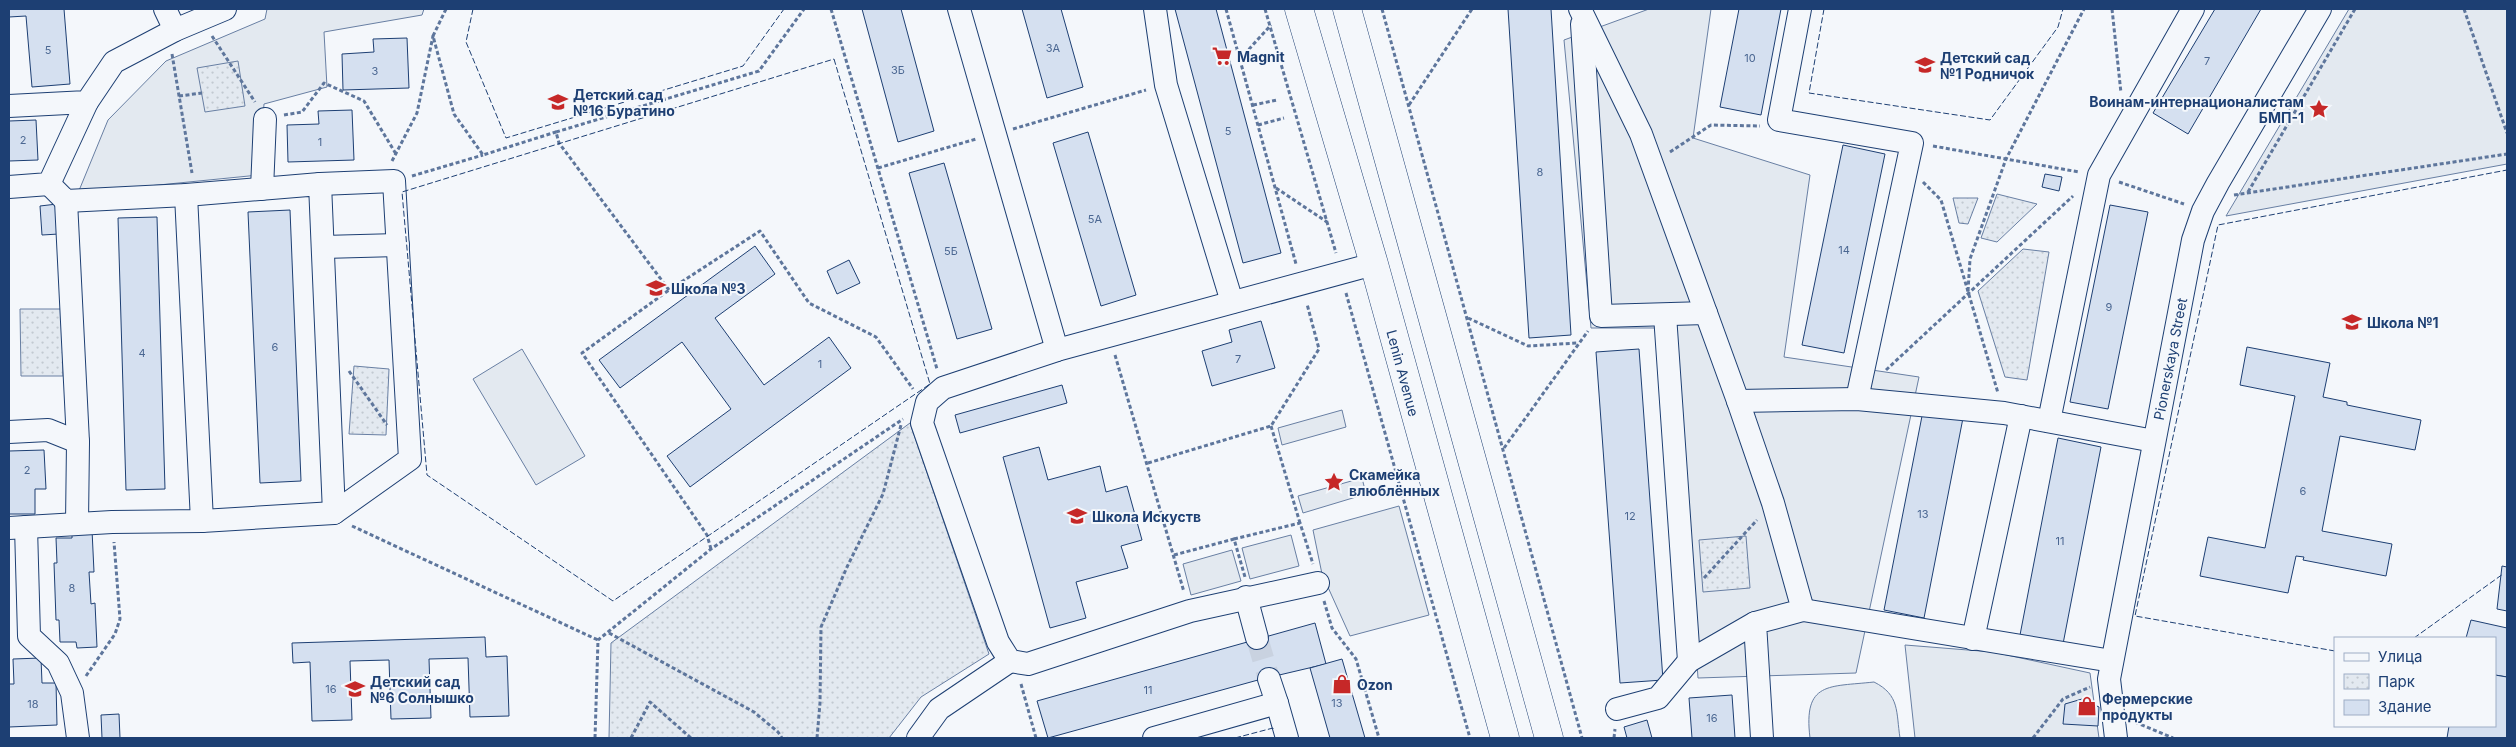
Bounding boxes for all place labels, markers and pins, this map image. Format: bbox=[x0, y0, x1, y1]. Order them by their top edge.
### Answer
supermarket icon: Magnit bbox=[1211, 45, 1233, 67]
place label: Magnit bbox=[1237, 48, 1285, 65]
place label: Детский сад №1 Родничок bbox=[1940, 49, 2035, 82]
school or university icon: Детский сад №1 Родничок bbox=[1914, 54, 1936, 76]
place label: Детский сад №16 Буратино bbox=[573, 86, 675, 119]
school or university icon: Детский сад №16 Буратино bbox=[547, 91, 569, 113]
place label: Воинам-интернационалистам БМП-1 bbox=[2089, 93, 2304, 126]
place icon: Воинам-интернационалистам БМП-1 bbox=[2308, 98, 2330, 120]
school or university icon: Школа №3 bbox=[645, 277, 667, 299]
place label: Школа №3 bbox=[671, 280, 746, 297]
school or university icon: Школа №1 bbox=[2341, 311, 2363, 333]
place label: Школа №1 bbox=[2367, 314, 2439, 331]
place label: Скамейка влюблённых bbox=[1349, 466, 1440, 499]
place icon: Скамейка влюблённых bbox=[1323, 471, 1345, 493]
school or university icon: Школа Искуств bbox=[1066, 505, 1088, 527]
place label: Школа Искуств bbox=[1092, 508, 1201, 525]
place label: Детский сад №6 Солнышко bbox=[370, 673, 474, 706]
shop icon: Ozon bbox=[1331, 673, 1353, 695]
place label: Ozon bbox=[1357, 676, 1393, 693]
school or university icon: Детский сад №6 Солнышко bbox=[344, 678, 366, 700]
place label: Фермерские продукты bbox=[2102, 690, 2193, 723]
shop icon: Фермерские продукты bbox=[2076, 695, 2098, 717]

